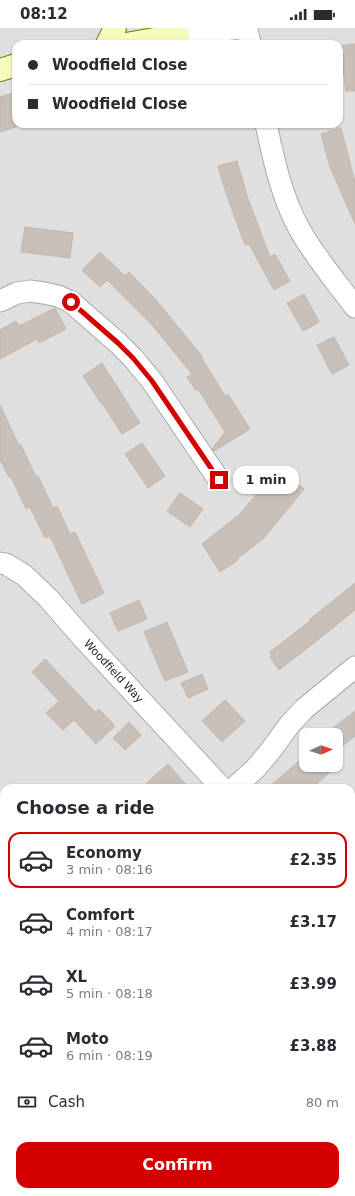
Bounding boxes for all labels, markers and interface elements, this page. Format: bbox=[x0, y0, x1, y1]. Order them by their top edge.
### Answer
text: 08:12 bbox=[20, 5, 68, 23]
text: Woodfield Close bbox=[52, 56, 187, 74]
text: Woodfield Close bbox=[52, 95, 187, 113]
route start bbox=[62, 293, 80, 311]
callout: 1 min bbox=[233, 466, 299, 494]
route end bbox=[210, 471, 228, 489]
text: 1 min bbox=[246, 472, 286, 487]
street label: Woodfield Way bbox=[81, 637, 146, 706]
north arrow bbox=[299, 728, 343, 772]
map controls bbox=[299, 728, 343, 772]
text: Choose a ride bbox=[16, 797, 155, 818]
icon: car bbox=[18, 842, 54, 878]
text: Economy bbox=[66, 844, 142, 862]
text: £2.35 bbox=[290, 851, 337, 869]
text: 3 min · 08:16 bbox=[66, 862, 153, 877]
icon: car bbox=[18, 904, 54, 940]
text: Comfort bbox=[66, 906, 134, 924]
text: £3.17 bbox=[290, 913, 337, 931]
text: 4 min · 08:17 bbox=[66, 924, 153, 939]
icon: car bbox=[18, 966, 54, 1002]
text: XL bbox=[66, 968, 87, 986]
text: £3.99 bbox=[290, 975, 337, 993]
text: 5 min · 08:18 bbox=[66, 986, 153, 1001]
icon: car bbox=[18, 1028, 54, 1064]
text: Moto bbox=[66, 1030, 109, 1048]
text: £3.88 bbox=[290, 1037, 337, 1055]
text: 6 min · 08:19 bbox=[66, 1048, 153, 1063]
icon: cash bbox=[16, 1091, 38, 1113]
text: Cash bbox=[48, 1093, 85, 1111]
text: 80 m bbox=[306, 1095, 339, 1110]
button: Confirm bbox=[16, 1142, 339, 1188]

